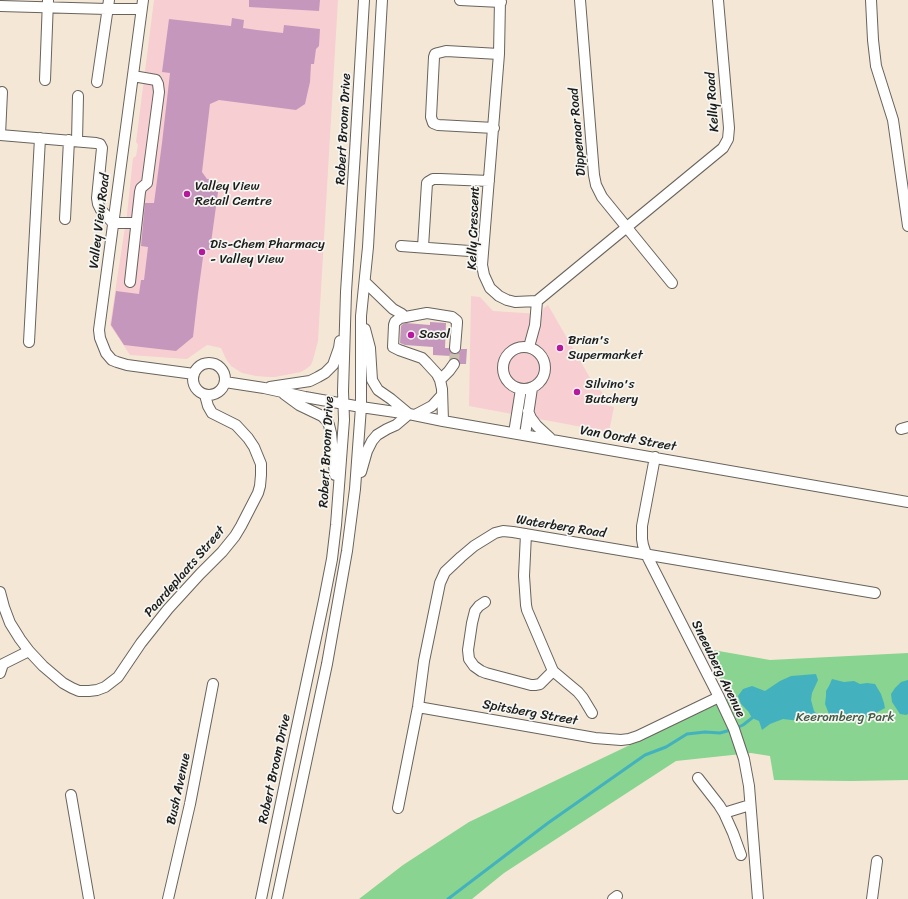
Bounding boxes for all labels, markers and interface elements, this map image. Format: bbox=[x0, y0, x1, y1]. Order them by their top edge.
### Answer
street label: Kelly Road bbox=[703, 72, 723, 132]
street label: Robert Broom Drive bbox=[333, 73, 355, 185]
street label: Dippenaar Road bbox=[566, 87, 590, 177]
street label: Valley View Road bbox=[86, 173, 114, 269]
place label: Valley View Retail Centre bbox=[195, 179, 272, 210]
street label: Kelly Crescent bbox=[465, 186, 483, 270]
marker: Valley View Retail Centre bbox=[182, 189, 192, 199]
place label: Dis-Chem Pharmacy - Valley View bbox=[210, 237, 325, 268]
marker: Dis-Chem Pharmacy - Valley View bbox=[197, 247, 207, 257]
place label: Sasol bbox=[419, 327, 450, 343]
marker: Sasol bbox=[406, 330, 416, 340]
place label: Brian's Supermarket bbox=[568, 333, 643, 364]
marker: Brian's Supermarket bbox=[555, 343, 565, 353]
place label: Silvino's Butchery bbox=[585, 377, 638, 408]
marker: Silvino's Butchery bbox=[572, 387, 582, 397]
street label: Robert Broom Drive bbox=[316, 396, 338, 508]
street label: Van Oordt Street bbox=[579, 423, 677, 455]
street label: Waterberg Road bbox=[515, 512, 607, 542]
street label: Paardeplaats Street bbox=[141, 523, 229, 621]
street label: Sneeuberg Avenue bbox=[688, 618, 748, 720]
street label: Spitsberg Street bbox=[481, 697, 579, 729]
park label: Keeromberg Park bbox=[796, 710, 894, 726]
street label: Robert Broom Drive bbox=[256, 713, 294, 825]
street label: Bush Avenue bbox=[164, 752, 194, 826]

